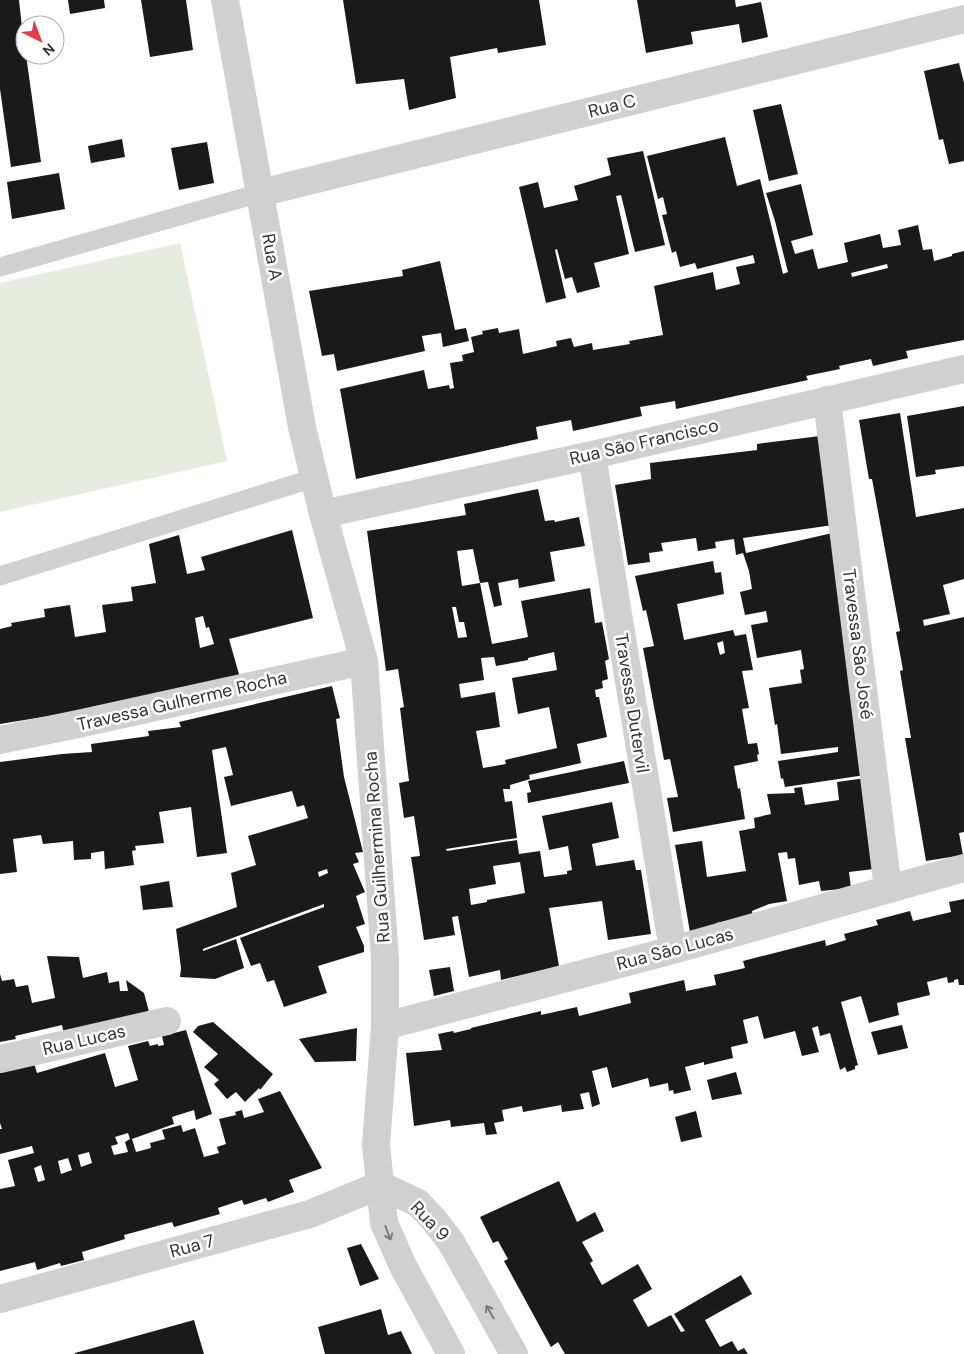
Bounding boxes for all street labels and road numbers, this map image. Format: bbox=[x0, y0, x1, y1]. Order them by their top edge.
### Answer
street label: Rua C bbox=[586, 88, 639, 124]
street label: Rua A bbox=[256, 232, 288, 283]
street label: Rua São Francisco bbox=[567, 413, 721, 471]
street label: Travessa São José bbox=[837, 567, 879, 721]
street label: Travessa Dutervil bbox=[609, 631, 655, 775]
street label: Travessa Gulherme Rocha bbox=[75, 665, 289, 737]
street label: Rua Guilhermina Rocha bbox=[358, 751, 396, 943]
street label: Rua São Lucas bbox=[614, 922, 736, 976]
street label: Rua Lucas bbox=[40, 1019, 128, 1061]
street label: Rua 9 bbox=[405, 1196, 455, 1246]
street label: Rua 7 bbox=[167, 1229, 217, 1263]

